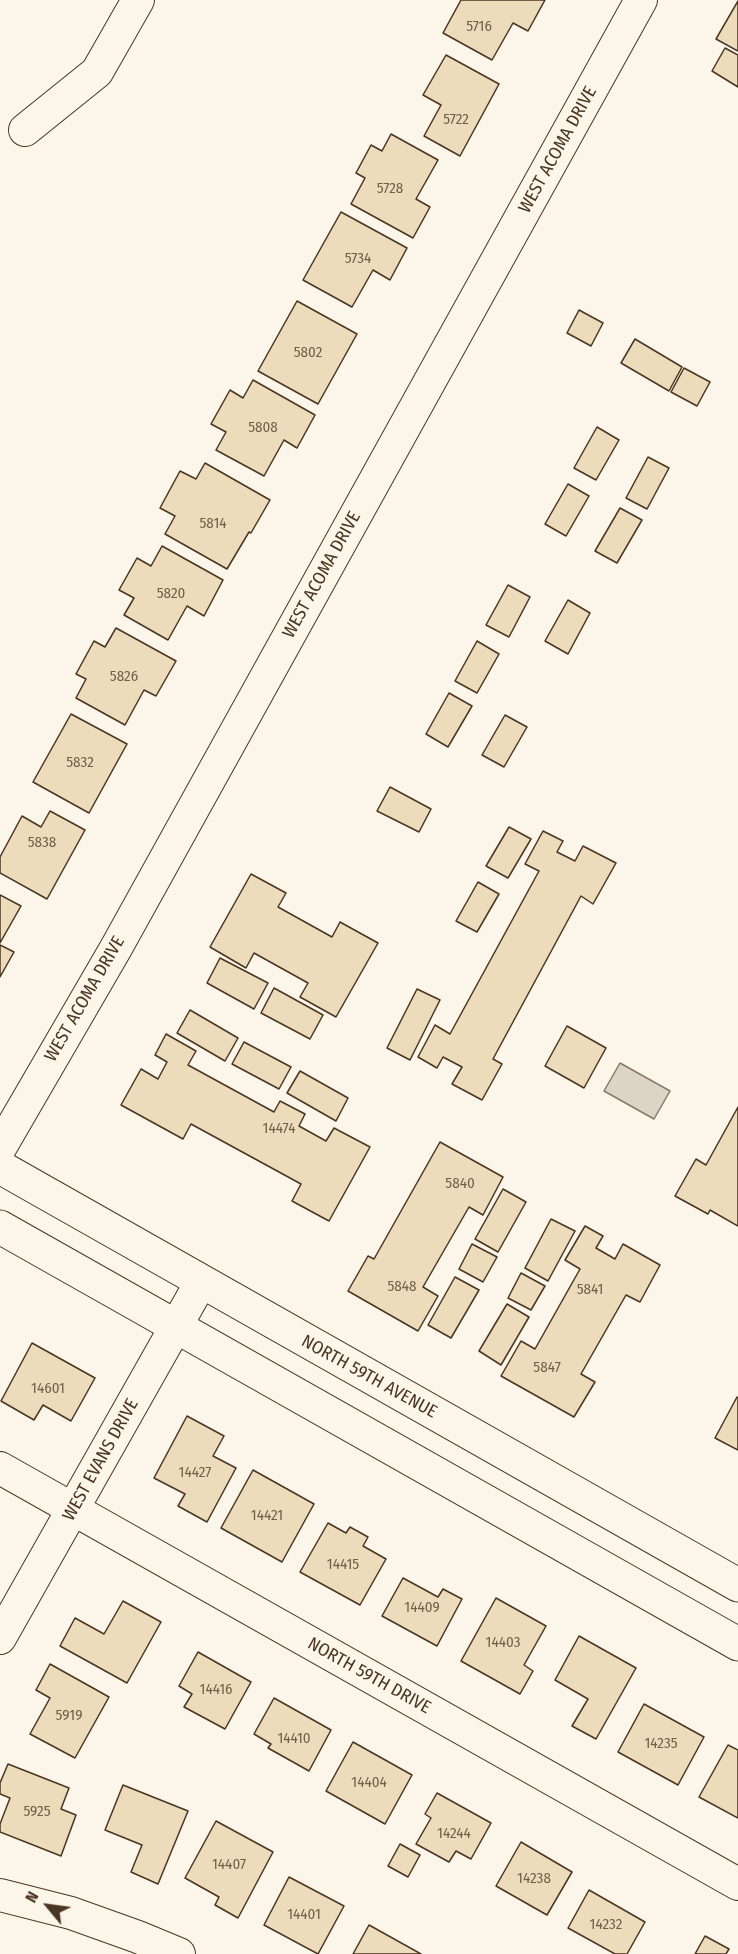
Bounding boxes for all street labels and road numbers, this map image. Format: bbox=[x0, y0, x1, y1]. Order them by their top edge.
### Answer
street label: WEST ACOMA DRIVE bbox=[514, 83, 602, 217]
street label: WEST ACOMA DRIVE bbox=[278, 508, 366, 642]
street label: WEST ACOMA DRIVE bbox=[40, 932, 130, 1066]
street label: NORTH 59TH AVENUE bbox=[297, 1331, 441, 1423]
street label: WEST EVANS DRIVE bbox=[59, 1395, 143, 1525]
street label: NORTH 59TH DRIVE bbox=[304, 1633, 434, 1719]

